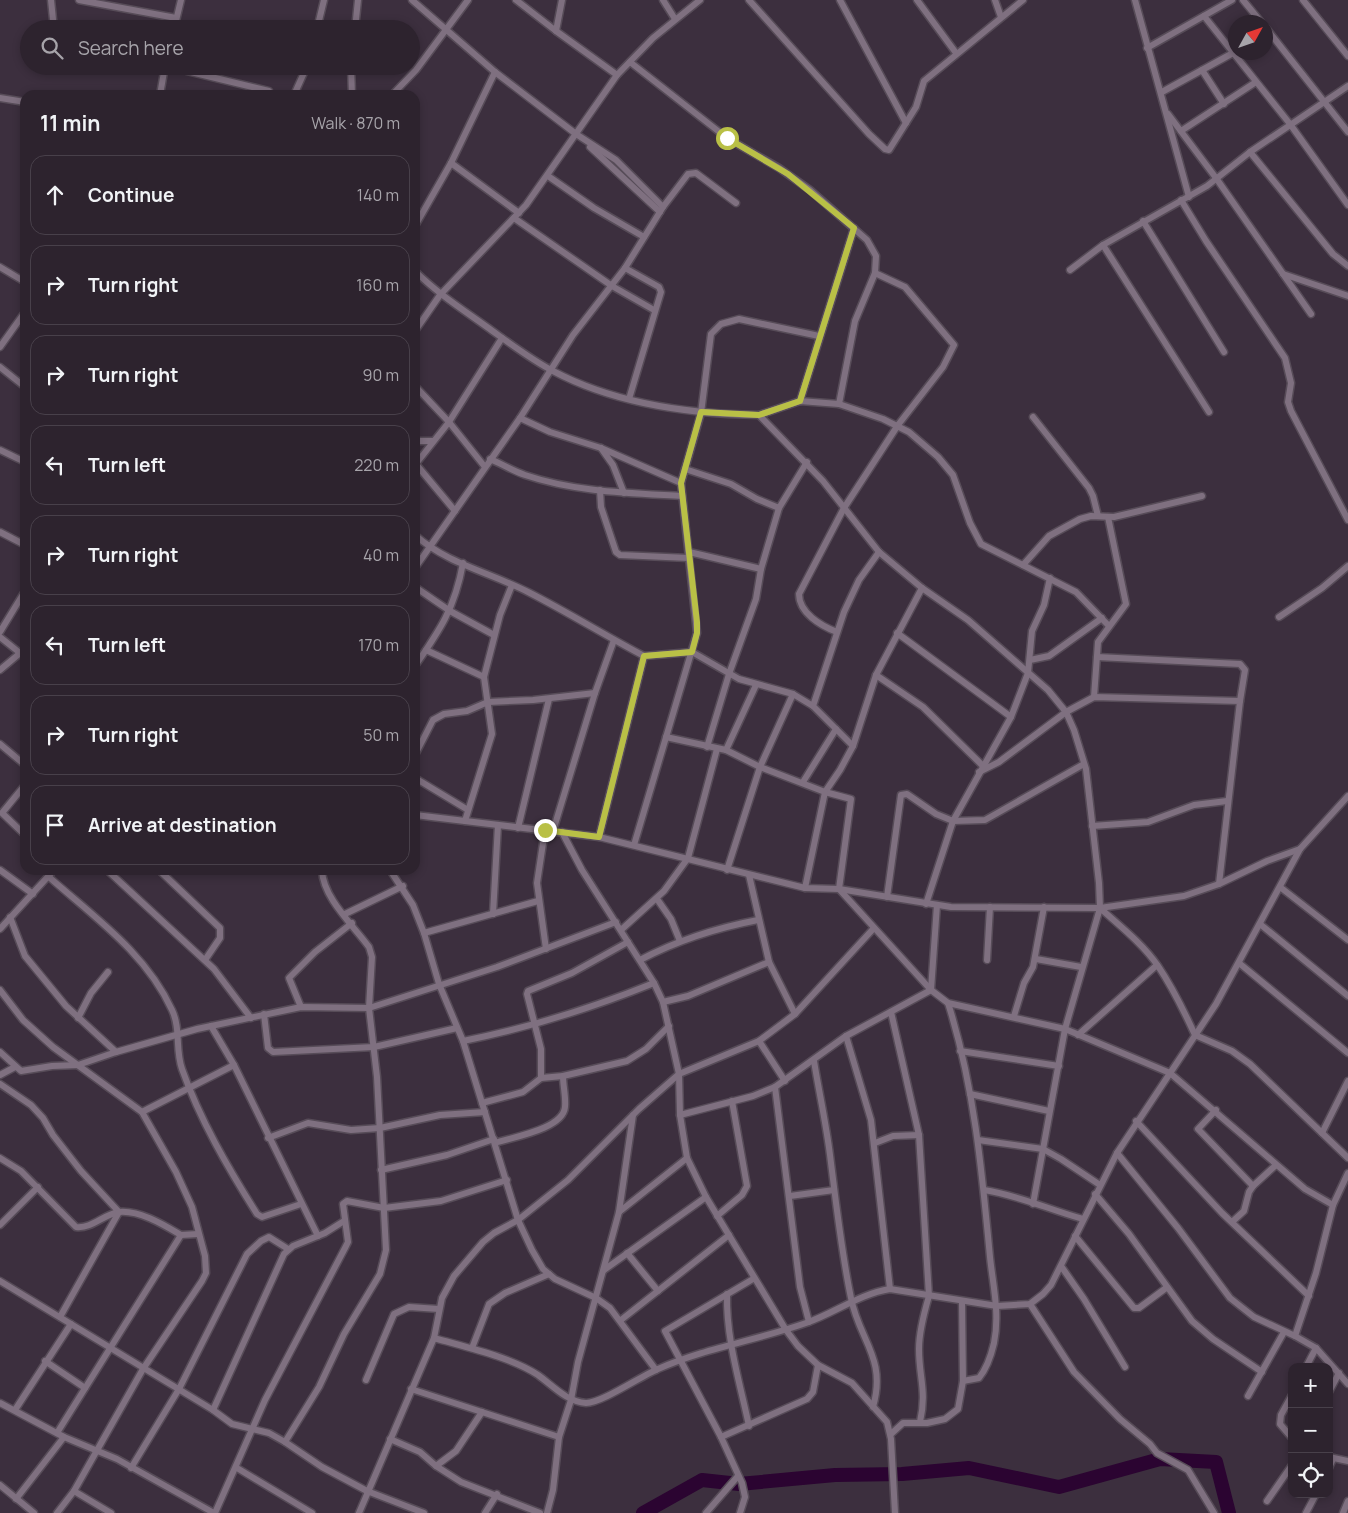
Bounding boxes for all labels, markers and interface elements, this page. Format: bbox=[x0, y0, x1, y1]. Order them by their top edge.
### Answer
north arrow bbox=[1228, 15, 1273, 60]
search box bbox=[20, 20, 420, 75]
icon: search bbox=[38, 34, 66, 62]
text: Search here bbox=[78, 35, 184, 61]
text: 11 min bbox=[40, 109, 101, 137]
text: Walk · 870 m bbox=[311, 112, 400, 134]
route start bbox=[716, 127, 739, 150]
icon: ahead bbox=[41, 181, 69, 209]
text: Continue bbox=[88, 182, 174, 208]
text: 140 m bbox=[357, 184, 399, 206]
icon: right bbox=[41, 271, 69, 299]
text: Turn right bbox=[88, 272, 178, 298]
text: 160 m bbox=[356, 274, 399, 296]
icon: right bbox=[41, 361, 69, 389]
text: Turn right bbox=[88, 362, 178, 388]
text: 90 m bbox=[363, 364, 399, 386]
icon: left bbox=[41, 451, 69, 479]
text: Turn left bbox=[88, 452, 166, 478]
text: 220 m bbox=[354, 454, 399, 476]
icon: right bbox=[41, 541, 69, 569]
text: Turn right bbox=[88, 542, 178, 568]
text: 40 m bbox=[363, 544, 399, 566]
icon: left bbox=[41, 631, 69, 659]
text: Turn left bbox=[88, 632, 166, 658]
text: 170 m bbox=[358, 634, 399, 656]
icon: right bbox=[41, 721, 69, 749]
text: Turn right bbox=[88, 722, 178, 748]
text: 50 m bbox=[363, 724, 399, 746]
icon: arrive bbox=[41, 811, 69, 839]
text: Arrive at destination bbox=[88, 812, 277, 838]
route end bbox=[534, 819, 557, 842]
map controls bbox=[1288, 1363, 1333, 1498]
button: + bbox=[1288, 1363, 1333, 1408]
button: − bbox=[1288, 1408, 1333, 1453]
button: locate bbox=[1288, 1453, 1333, 1498]

